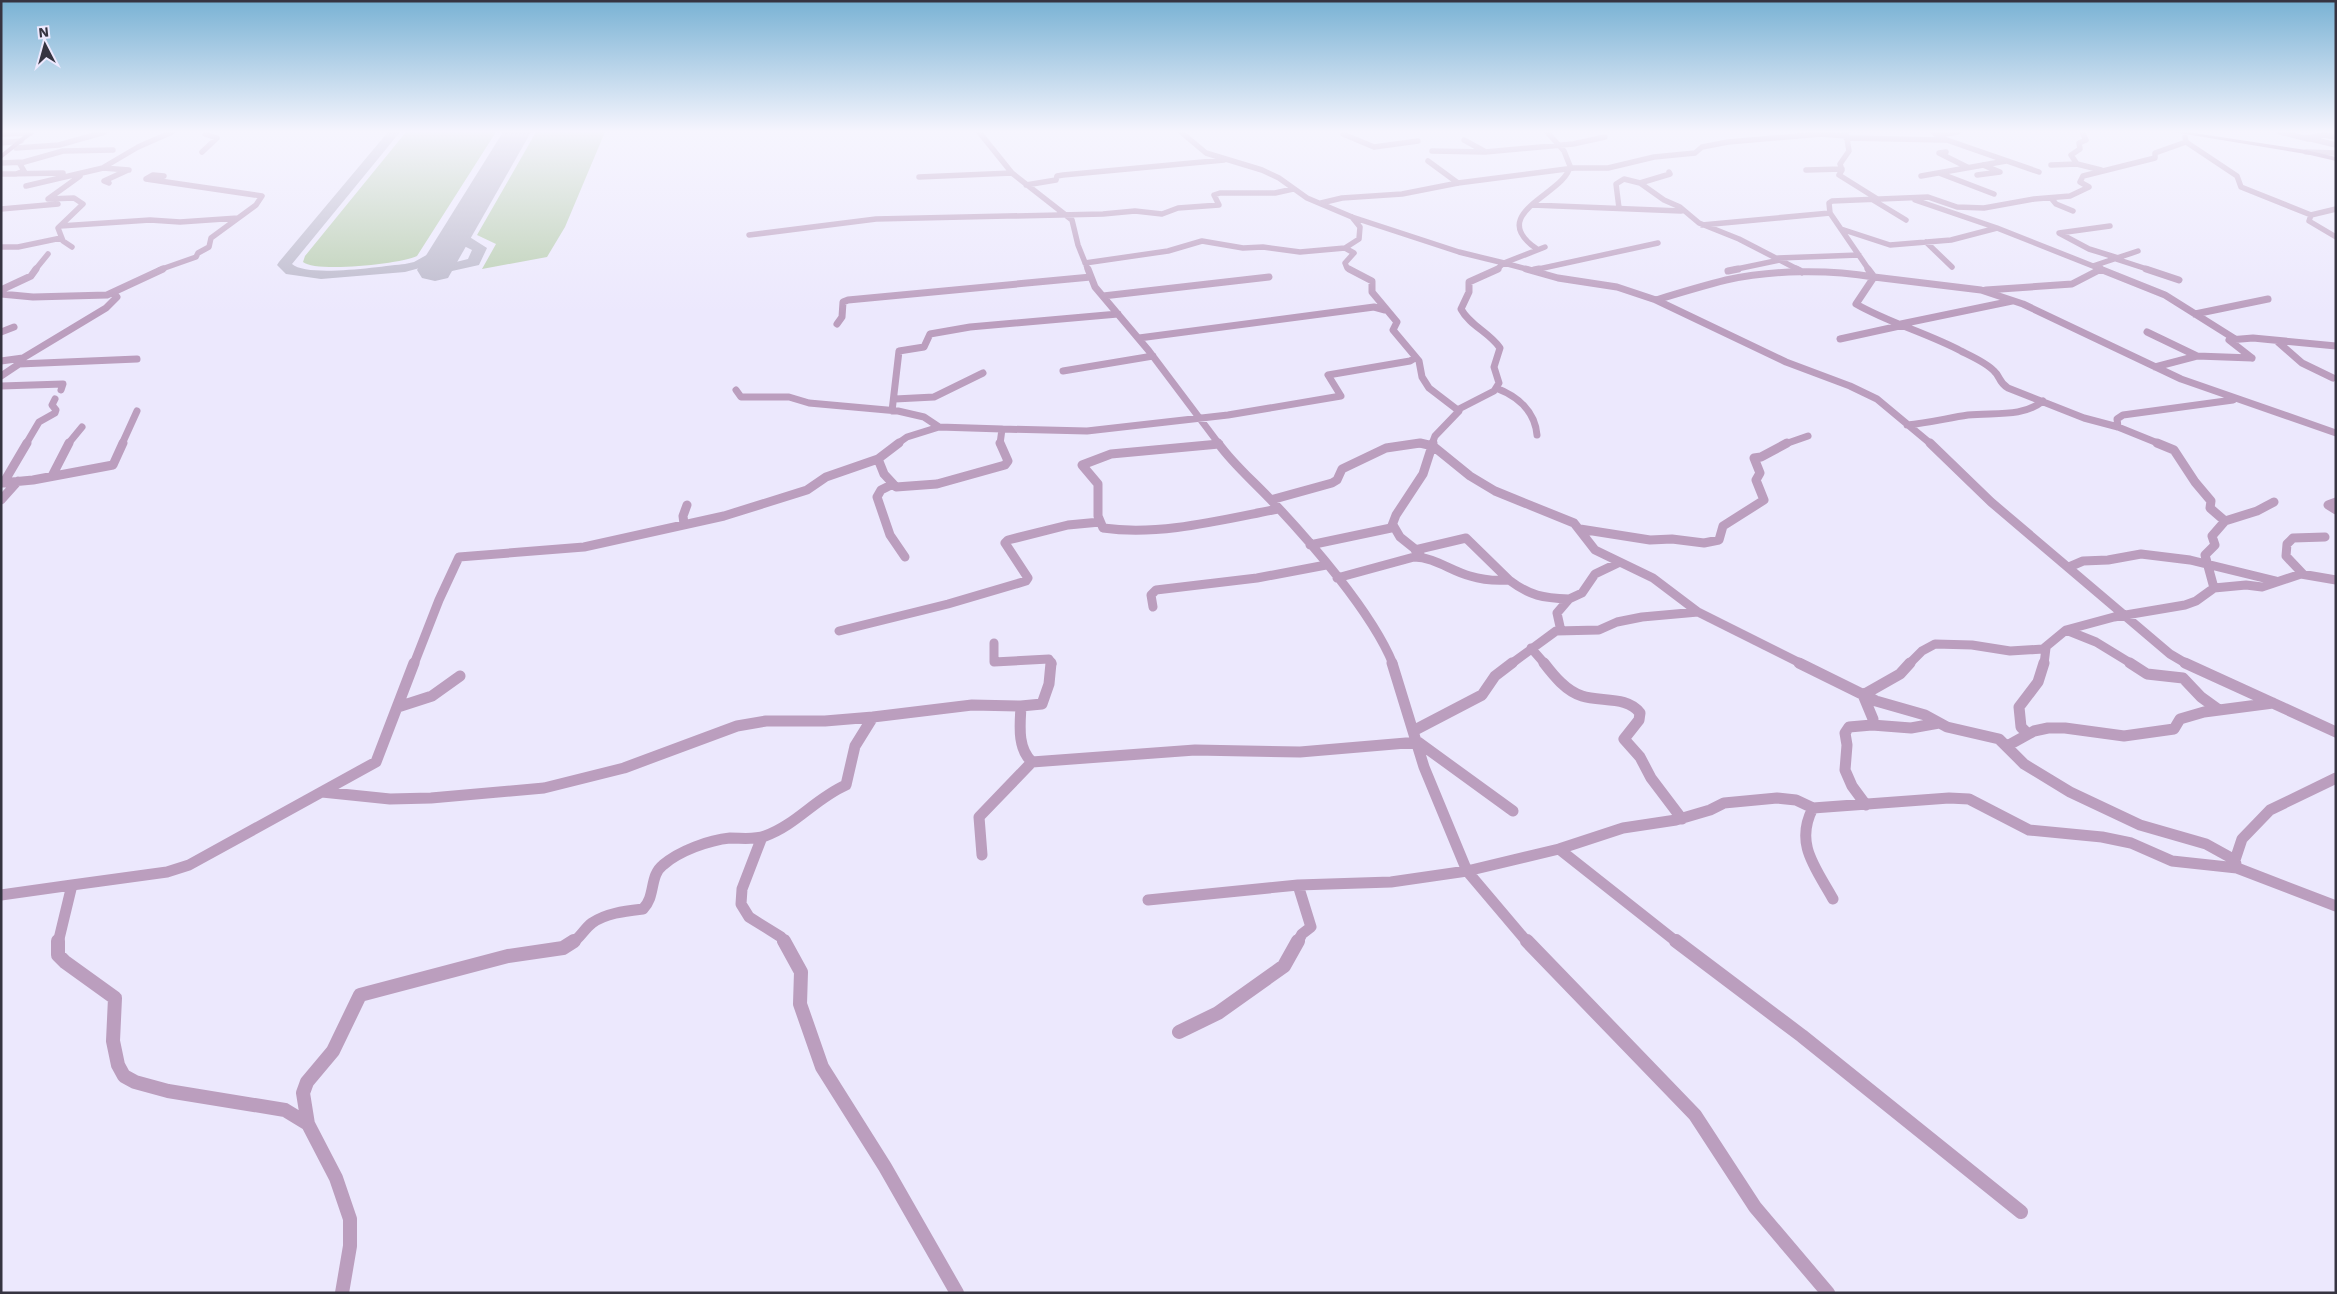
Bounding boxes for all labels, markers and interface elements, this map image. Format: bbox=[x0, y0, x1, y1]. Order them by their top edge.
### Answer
north arrow bbox=[20, 20, 70, 70]
text: N bbox=[38, 24, 50, 41]

